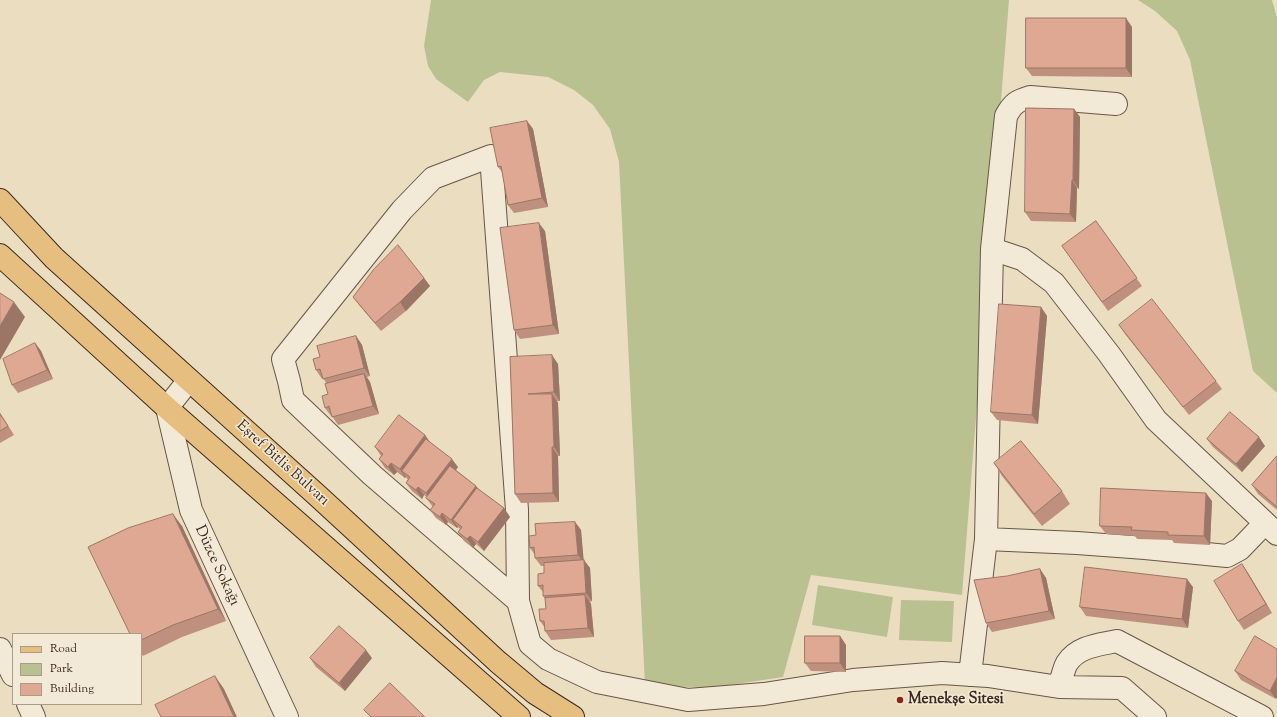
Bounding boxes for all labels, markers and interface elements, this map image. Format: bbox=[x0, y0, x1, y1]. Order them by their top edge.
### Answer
street label: Eşref Bitlis Bulvarı bbox=[232, 418, 332, 510]
street label: Düzce Sokağı bbox=[190, 523, 242, 609]
legend bbox=[12, 633, 142, 705]
text: Road bbox=[50, 640, 77, 658]
text: Park bbox=[50, 660, 73, 678]
text: Building bbox=[50, 680, 94, 698]
place label: Menekşe Sitesi bbox=[908, 691, 1004, 709]
marker: Menekşe Sitesi bbox=[895, 695, 905, 705]

